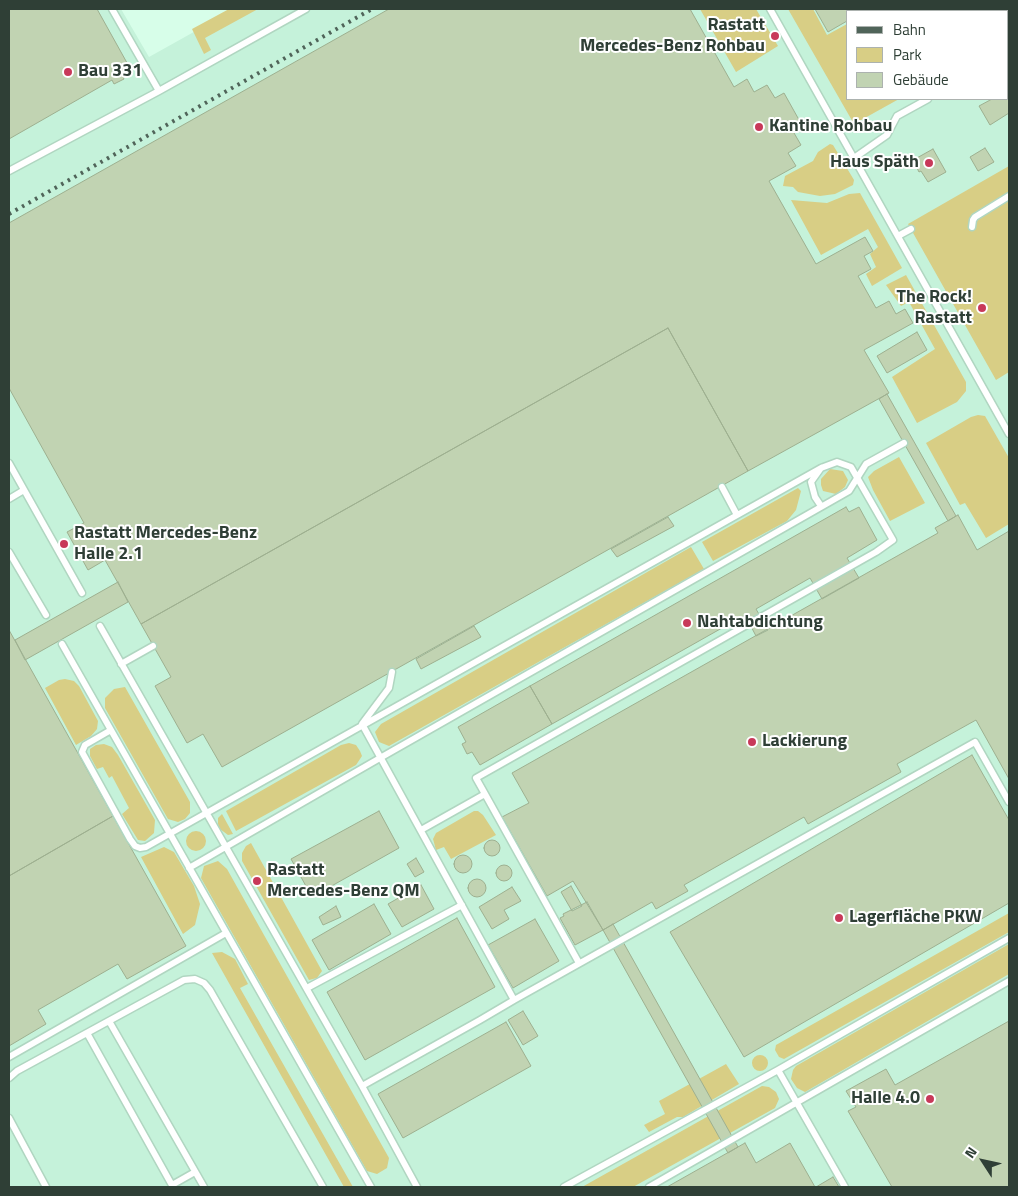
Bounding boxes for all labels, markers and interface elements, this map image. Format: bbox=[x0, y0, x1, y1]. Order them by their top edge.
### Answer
legend bbox=[846, 10, 1008, 100]
place label: Rastatt Mercedes-Benz Rohbau bbox=[580, 15, 765, 58]
text: Bahn bbox=[893, 18, 926, 41]
marker: Rastatt Mercedes-Benz Rohbau bbox=[769, 30, 781, 42]
text: Park bbox=[893, 43, 922, 66]
place label: Bau 331 bbox=[78, 61, 142, 83]
marker: Bau 331 bbox=[62, 66, 74, 78]
text: Gebäude bbox=[893, 68, 949, 91]
place label: Kantine Rohbau bbox=[769, 116, 893, 138]
marker: Kantine Rohbau bbox=[753, 121, 765, 133]
place label: Haus Späth bbox=[830, 152, 919, 174]
marker: Haus Späth bbox=[923, 157, 935, 169]
place label: The Rock! Rastatt bbox=[897, 287, 972, 330]
marker: The Rock! Rastatt bbox=[976, 302, 988, 314]
place label: Rastatt Mercedes-Benz Halle 2.1 bbox=[74, 523, 257, 566]
marker: Rastatt Mercedes-Benz Halle 2.1 bbox=[58, 538, 70, 550]
place label: Nahtabdichtung bbox=[697, 612, 823, 634]
marker: Nahtabdichtung bbox=[681, 617, 693, 629]
place label: Lackierung bbox=[762, 731, 847, 753]
marker: Lackierung bbox=[746, 736, 758, 748]
place label: Rastatt Mercedes-Benz QM bbox=[267, 860, 420, 902]
marker: Rastatt Mercedes-Benz QM bbox=[251, 875, 263, 887]
place label: Lagerfläche PKW bbox=[849, 907, 982, 929]
marker: Lagerfläche PKW bbox=[833, 912, 845, 924]
place label: Halle 4.0 bbox=[851, 1088, 920, 1110]
marker: Halle 4.0 bbox=[924, 1093, 936, 1105]
north arrow bbox=[958, 1136, 1008, 1186]
text: N bbox=[959, 1142, 982, 1162]

